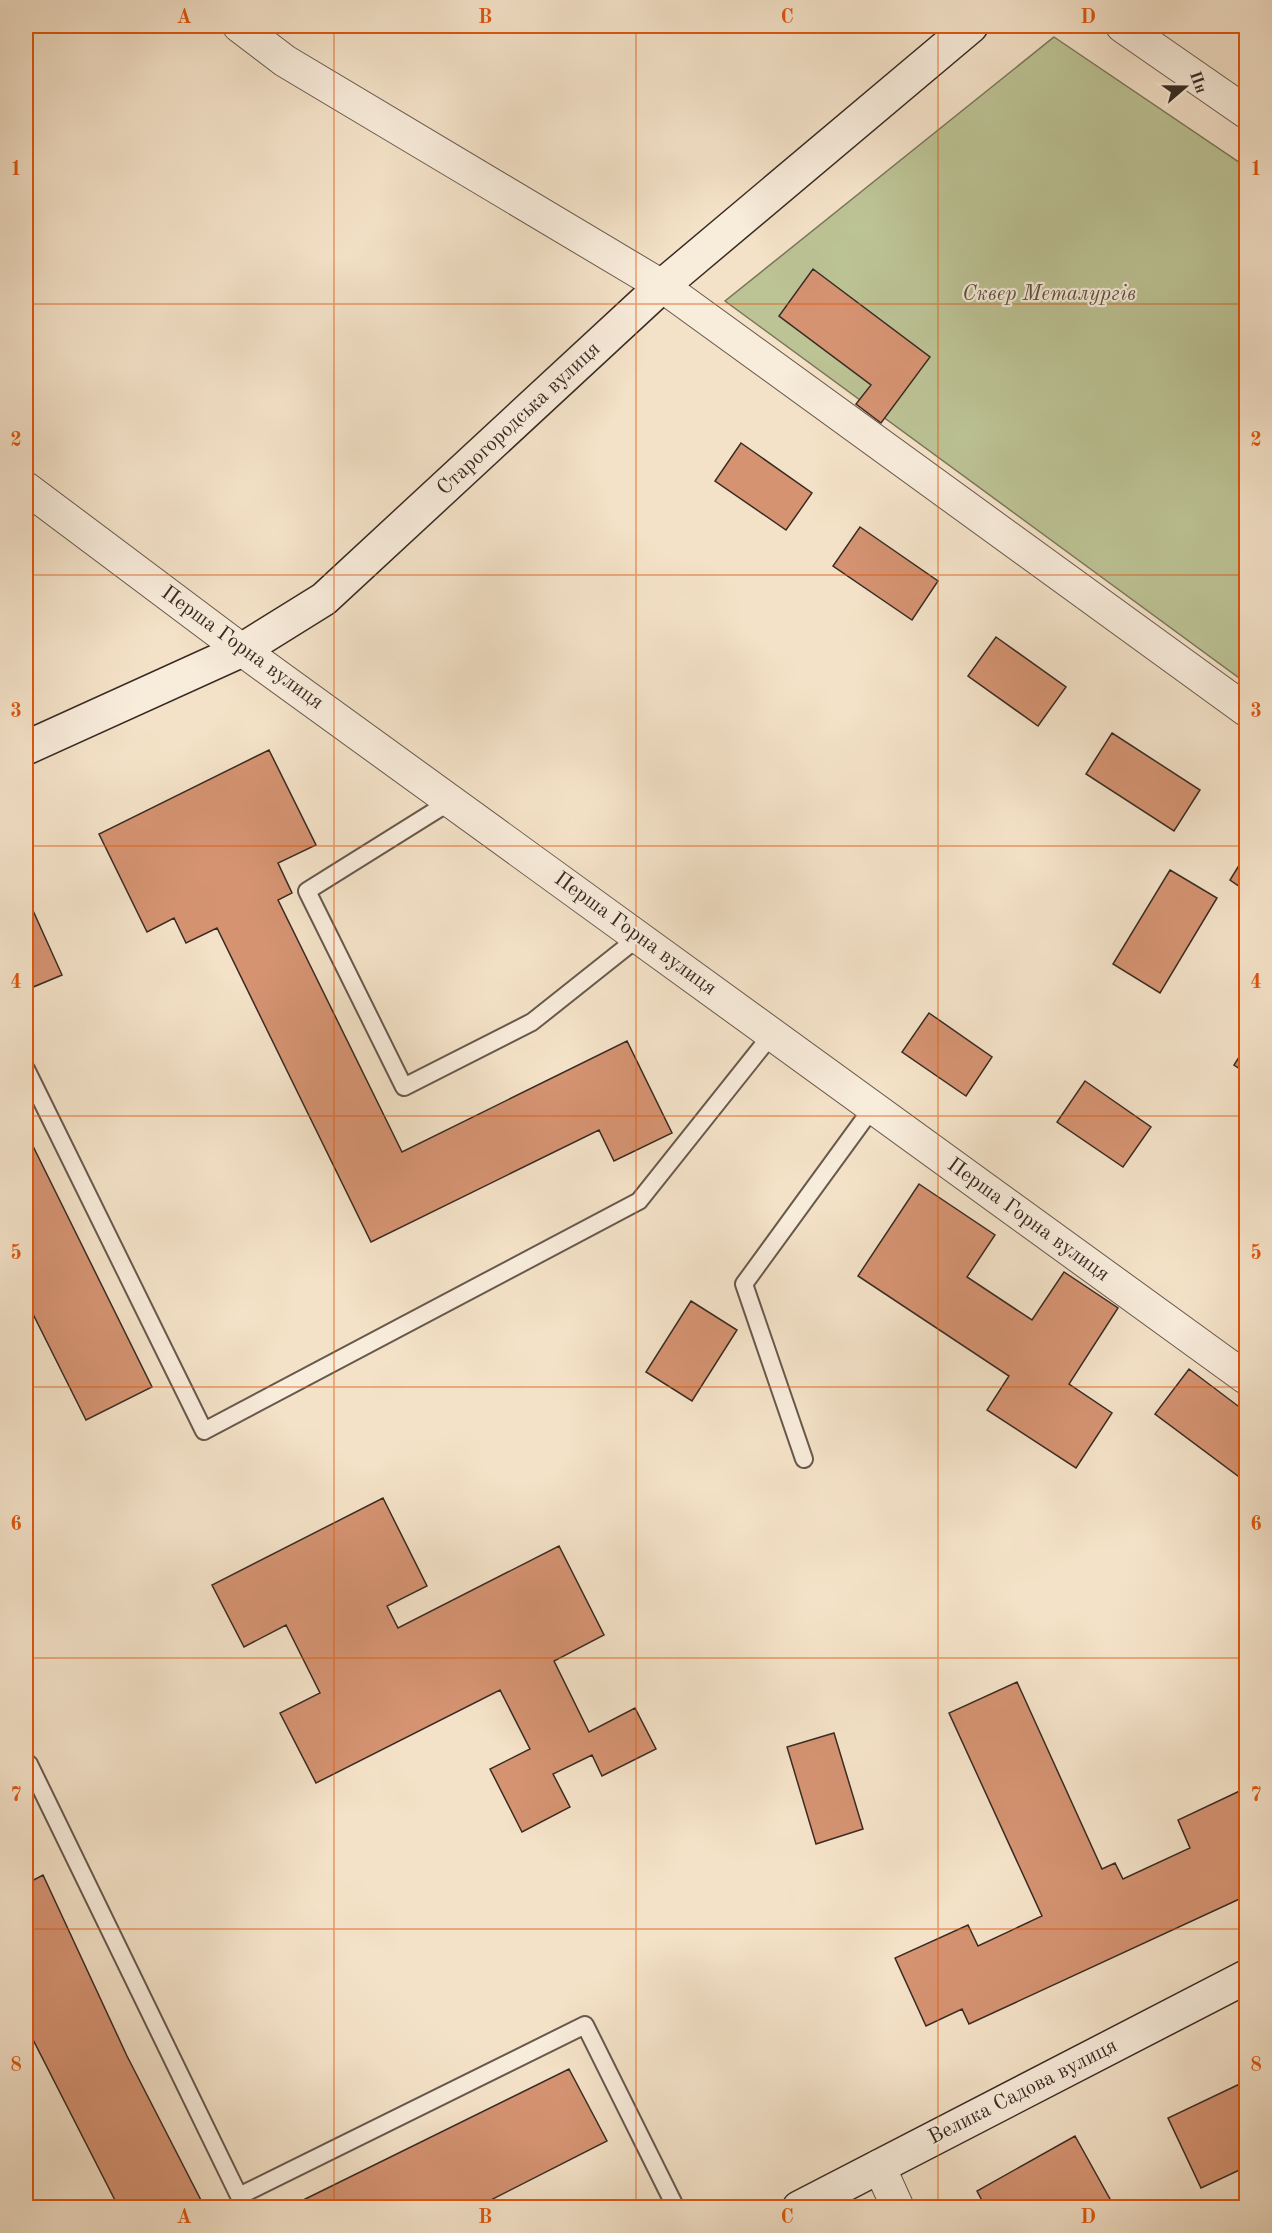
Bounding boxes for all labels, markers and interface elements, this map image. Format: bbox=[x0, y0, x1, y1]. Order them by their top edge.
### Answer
text: A bbox=[176, 8, 192, 28]
text: B bbox=[478, 8, 492, 28]
text: C bbox=[780, 8, 794, 28]
text: D bbox=[1080, 8, 1096, 28]
north arrow bbox=[1155, 57, 1215, 117]
text: Пн bbox=[1186, 69, 1209, 96]
text: 1 bbox=[10, 160, 22, 180]
text: 1 bbox=[1250, 160, 1262, 180]
park label: Сквер Металургів bbox=[962, 284, 1136, 305]
street label: Старогородська вулиця bbox=[434, 338, 605, 500]
text: 2 bbox=[10, 431, 22, 451]
text: 2 bbox=[1250, 431, 1262, 451]
street label: Перша Горна вулиця bbox=[157, 582, 327, 714]
text: 3 bbox=[10, 702, 22, 722]
text: 3 bbox=[1250, 702, 1262, 722]
street label: Перша Горна вулиця bbox=[550, 868, 720, 1000]
text: 4 bbox=[10, 973, 22, 993]
text: 4 bbox=[1250, 973, 1262, 993]
street label: Перша Горна вулиця bbox=[943, 1154, 1113, 1286]
text: 5 bbox=[10, 1243, 22, 1264]
text: 5 bbox=[1250, 1243, 1262, 1264]
text: 6 bbox=[10, 1515, 22, 1535]
text: 6 bbox=[1250, 1515, 1262, 1535]
text: 7 bbox=[10, 1786, 22, 1806]
text: 7 bbox=[1250, 1786, 1262, 1806]
street label: Велика Садова вулиця bbox=[925, 2035, 1121, 2149]
text: 8 bbox=[10, 2056, 22, 2076]
text: 8 bbox=[1250, 2056, 1262, 2076]
text: A bbox=[176, 2208, 192, 2228]
text: B bbox=[478, 2208, 492, 2228]
text: C bbox=[780, 2208, 794, 2228]
text: D bbox=[1080, 2208, 1096, 2228]

